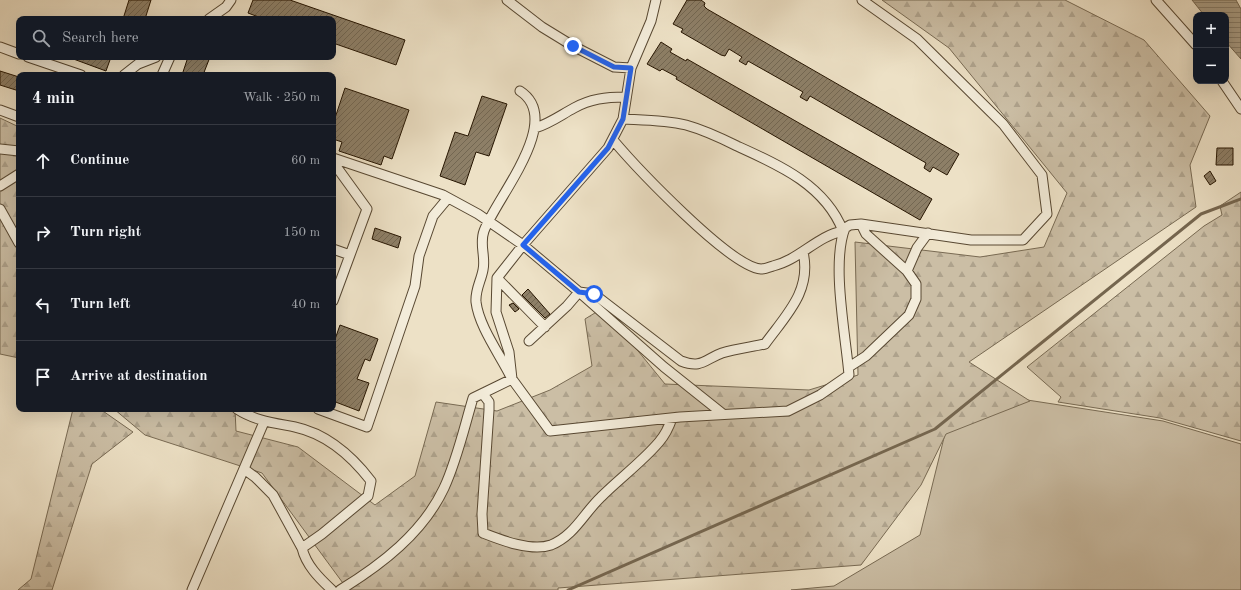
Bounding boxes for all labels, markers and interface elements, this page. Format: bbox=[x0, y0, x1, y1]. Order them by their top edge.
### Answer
map controls bbox=[1193, 12, 1229, 84]
button: + bbox=[1193, 12, 1229, 48]
search box bbox=[16, 16, 336, 60]
icon: search bbox=[30, 27, 52, 49]
text: Search here bbox=[62, 31, 139, 46]
route end bbox=[564, 37, 582, 55]
button: − bbox=[1193, 48, 1229, 84]
text: 4 min bbox=[32, 90, 75, 107]
text: Walk · 250 m bbox=[243, 91, 320, 104]
icon: ahead bbox=[32, 150, 54, 172]
text: Continue bbox=[70, 153, 129, 168]
text: 60 m bbox=[291, 154, 320, 167]
icon: right bbox=[32, 222, 54, 244]
text: Turn right bbox=[70, 225, 141, 240]
text: 150 m bbox=[283, 226, 320, 239]
route start bbox=[585, 285, 603, 303]
icon: left bbox=[32, 294, 54, 316]
text: Turn left bbox=[70, 297, 130, 312]
text: 40 m bbox=[291, 298, 320, 311]
icon: arrive bbox=[32, 366, 54, 388]
text: Arrive at destination bbox=[70, 369, 208, 384]

